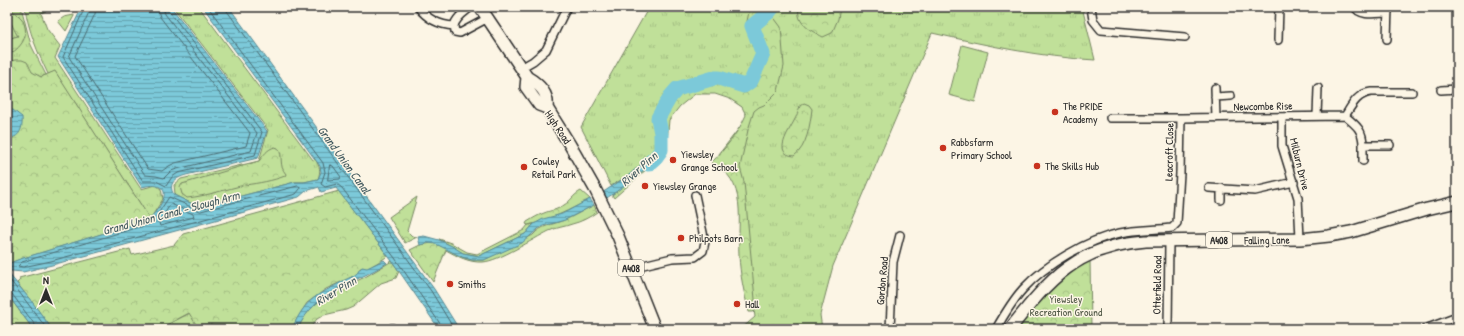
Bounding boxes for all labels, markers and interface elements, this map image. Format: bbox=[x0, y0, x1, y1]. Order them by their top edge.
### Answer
street label: Newcombe Rise bbox=[1233, 98, 1293, 114]
place label: The PRIDE Academy bbox=[1063, 99, 1103, 126]
street label: High Road bbox=[542, 107, 575, 147]
marker: The PRIDE Academy bbox=[1050, 107, 1060, 117]
water label: Grand Union Canal bbox=[314, 122, 375, 198]
street label: Leacroft Close bbox=[1161, 122, 1177, 181]
place label: Rabbsfarm Primary School bbox=[951, 135, 1012, 162]
street label: Milburn Drive bbox=[1287, 136, 1313, 192]
marker: Rabbsfarm Primary School bbox=[938, 143, 948, 153]
water label: River Pinn bbox=[616, 146, 662, 190]
place label: Yiewsley Grange School bbox=[681, 147, 737, 174]
place label: Cowley Retail Park bbox=[532, 154, 576, 181]
marker: Yiewsley Grange School bbox=[668, 155, 678, 165]
place label: The Skills Hub bbox=[1045, 159, 1100, 173]
marker: The Skills Hub bbox=[1032, 161, 1042, 171]
marker: Cowley Retail Park bbox=[519, 162, 529, 172]
place label: Yiewsley Grange bbox=[653, 179, 717, 193]
marker: Yiewsley Grange bbox=[640, 181, 650, 191]
water label: Grand Union Canal - Slough Arm bbox=[101, 186, 242, 239]
place label: Philpots Barn bbox=[689, 231, 743, 245]
road number: A408 bbox=[1206, 232, 1232, 248]
marker: Philpots Barn bbox=[676, 233, 686, 243]
street label: Falling Lane bbox=[1243, 233, 1291, 247]
street label: Otterfield Road bbox=[1149, 255, 1165, 315]
street label: Gordon Road bbox=[873, 256, 891, 306]
road number: A408 bbox=[618, 260, 644, 276]
north arrow bbox=[26, 270, 66, 310]
water label: River Pinn bbox=[312, 271, 360, 309]
text: N bbox=[43, 273, 49, 287]
place label: Smiths bbox=[458, 277, 486, 291]
marker: Smiths bbox=[445, 279, 455, 289]
park label: Yiewsley Recreation Ground bbox=[1030, 292, 1103, 319]
place label: Hall bbox=[745, 297, 759, 311]
marker: Hall bbox=[732, 299, 742, 309]

